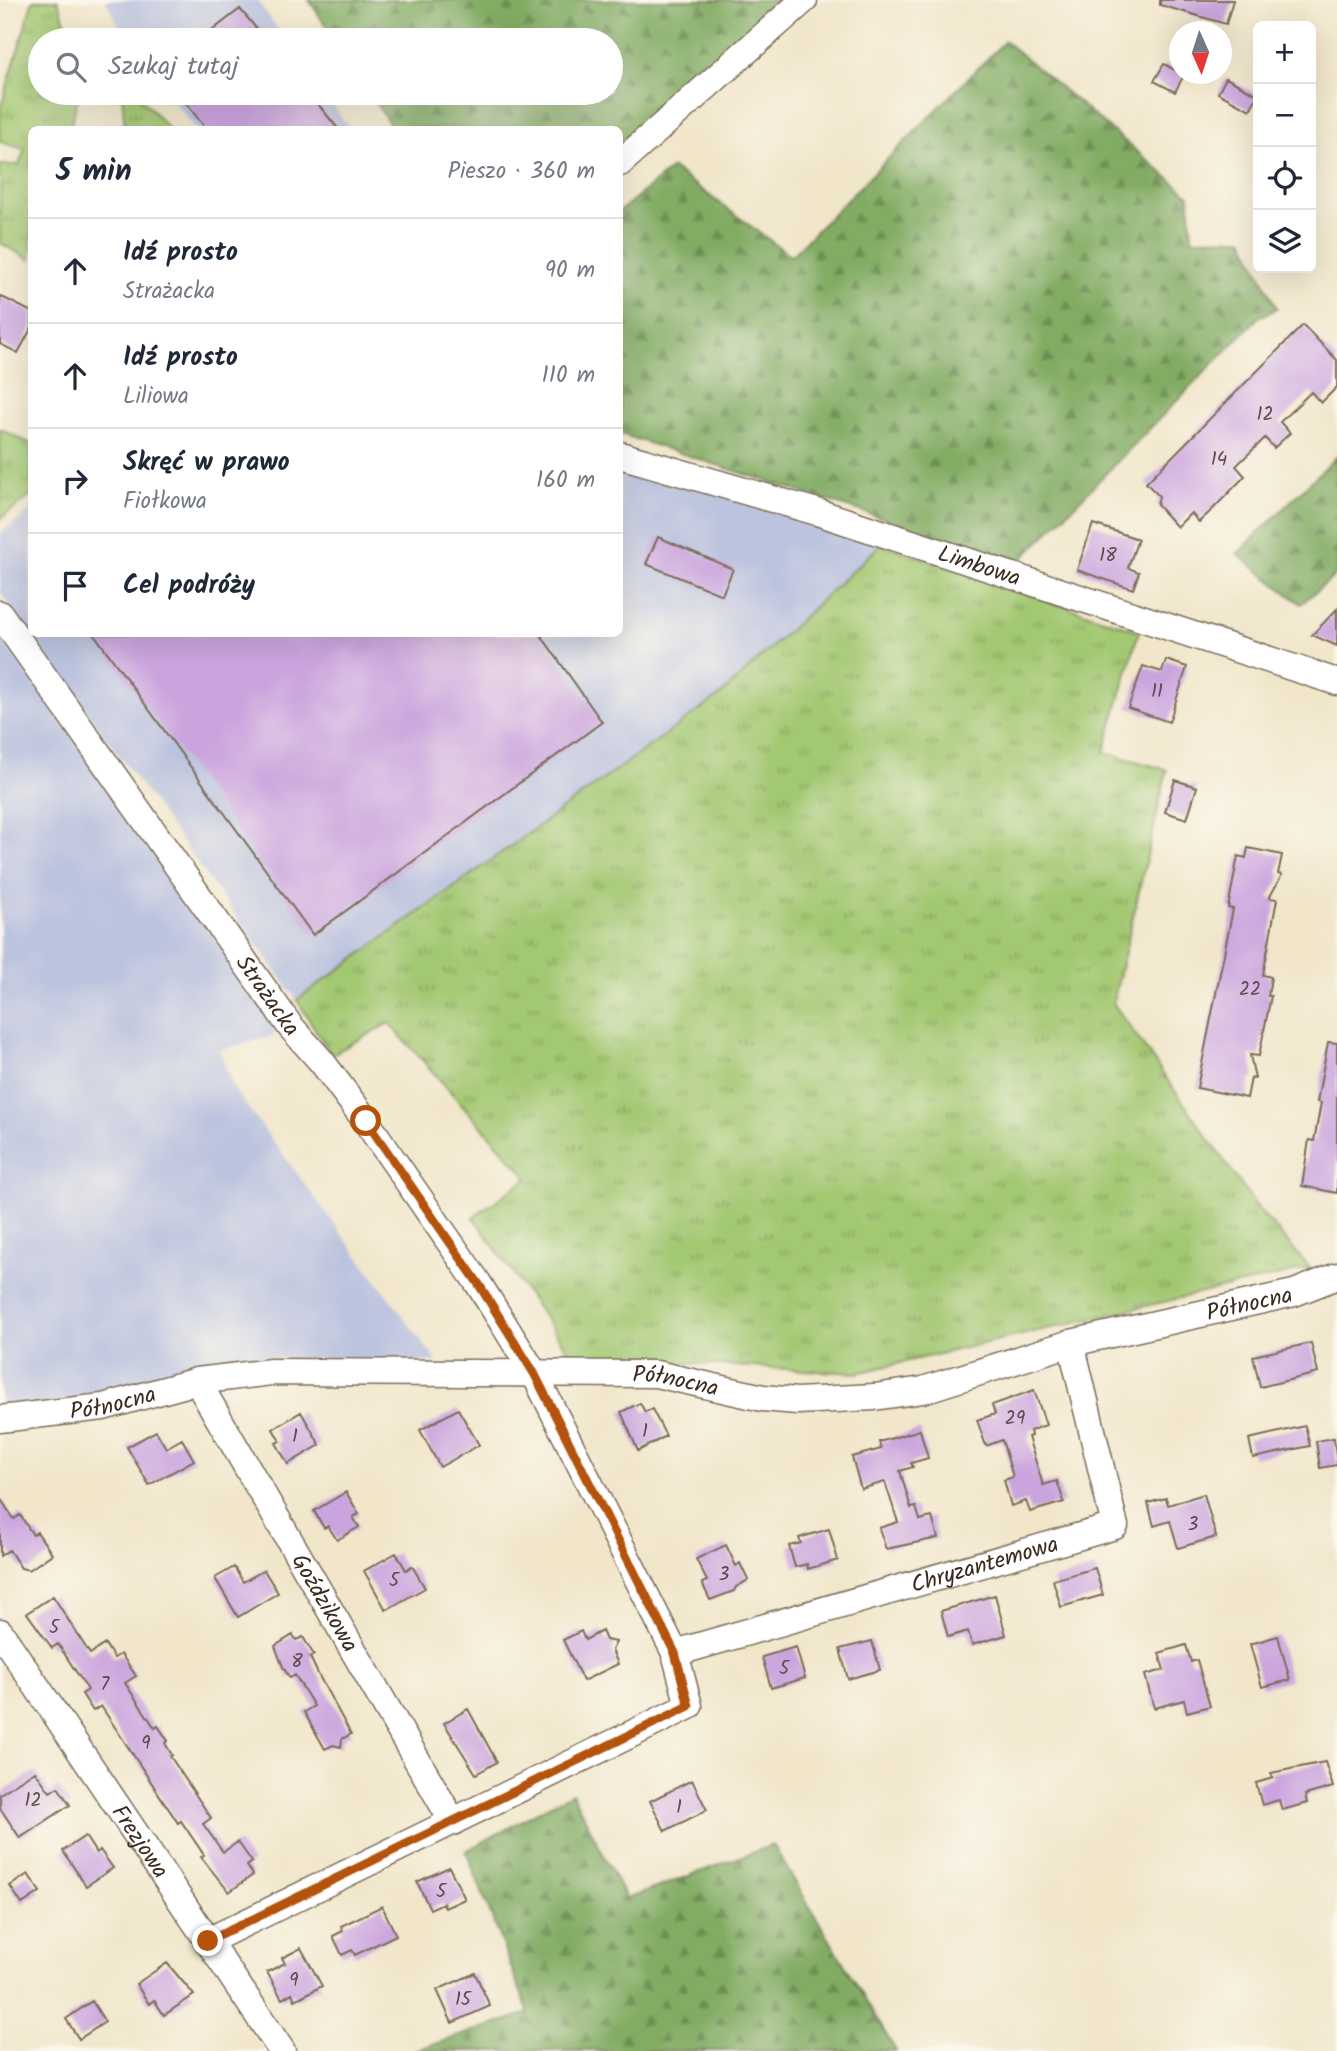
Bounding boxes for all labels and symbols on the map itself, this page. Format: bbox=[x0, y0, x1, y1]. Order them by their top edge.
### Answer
north arrow bbox=[1169, 21, 1232, 84]
house number: 12 bbox=[1256, 400, 1274, 430]
house number: 14 bbox=[1211, 445, 1227, 475]
street label: Limbowa bbox=[933, 537, 1025, 597]
house number: 18 bbox=[1099, 541, 1117, 571]
house number: 11 bbox=[1151, 677, 1163, 707]
street label: Strażacka bbox=[225, 948, 307, 1045]
house number: 22 bbox=[1239, 975, 1261, 1005]
route start bbox=[350, 1105, 381, 1136]
street label: Północna bbox=[1203, 1278, 1296, 1332]
street label: Północna bbox=[633, 1358, 722, 1407]
street label: Północna bbox=[68, 1377, 160, 1431]
house number: 29 bbox=[1005, 1404, 1025, 1434]
house number: 1 bbox=[642, 1417, 648, 1447]
house number: 1 bbox=[292, 1422, 298, 1452]
house number: 3 bbox=[1188, 1510, 1199, 1540]
street label: Chryzantemowa bbox=[907, 1527, 1063, 1604]
street label: Goździkowa bbox=[281, 1547, 367, 1660]
house number: 3 bbox=[719, 1560, 730, 1590]
house number: 5 bbox=[389, 1566, 401, 1596]
house number: 5 bbox=[49, 1613, 61, 1643]
house number: 8 bbox=[291, 1647, 303, 1677]
house number: 5 bbox=[779, 1654, 791, 1684]
house number: 7 bbox=[101, 1670, 111, 1700]
house number: 9 bbox=[141, 1729, 151, 1759]
house number: 12 bbox=[24, 1786, 42, 1816]
house number: 1 bbox=[676, 1793, 682, 1823]
street label: Frezjowa bbox=[101, 1798, 177, 1887]
house number: 5 bbox=[436, 1877, 448, 1907]
route end bbox=[192, 1925, 223, 1956]
house number: 9 bbox=[289, 1966, 299, 1996]
house number: 15 bbox=[455, 1985, 473, 2015]

